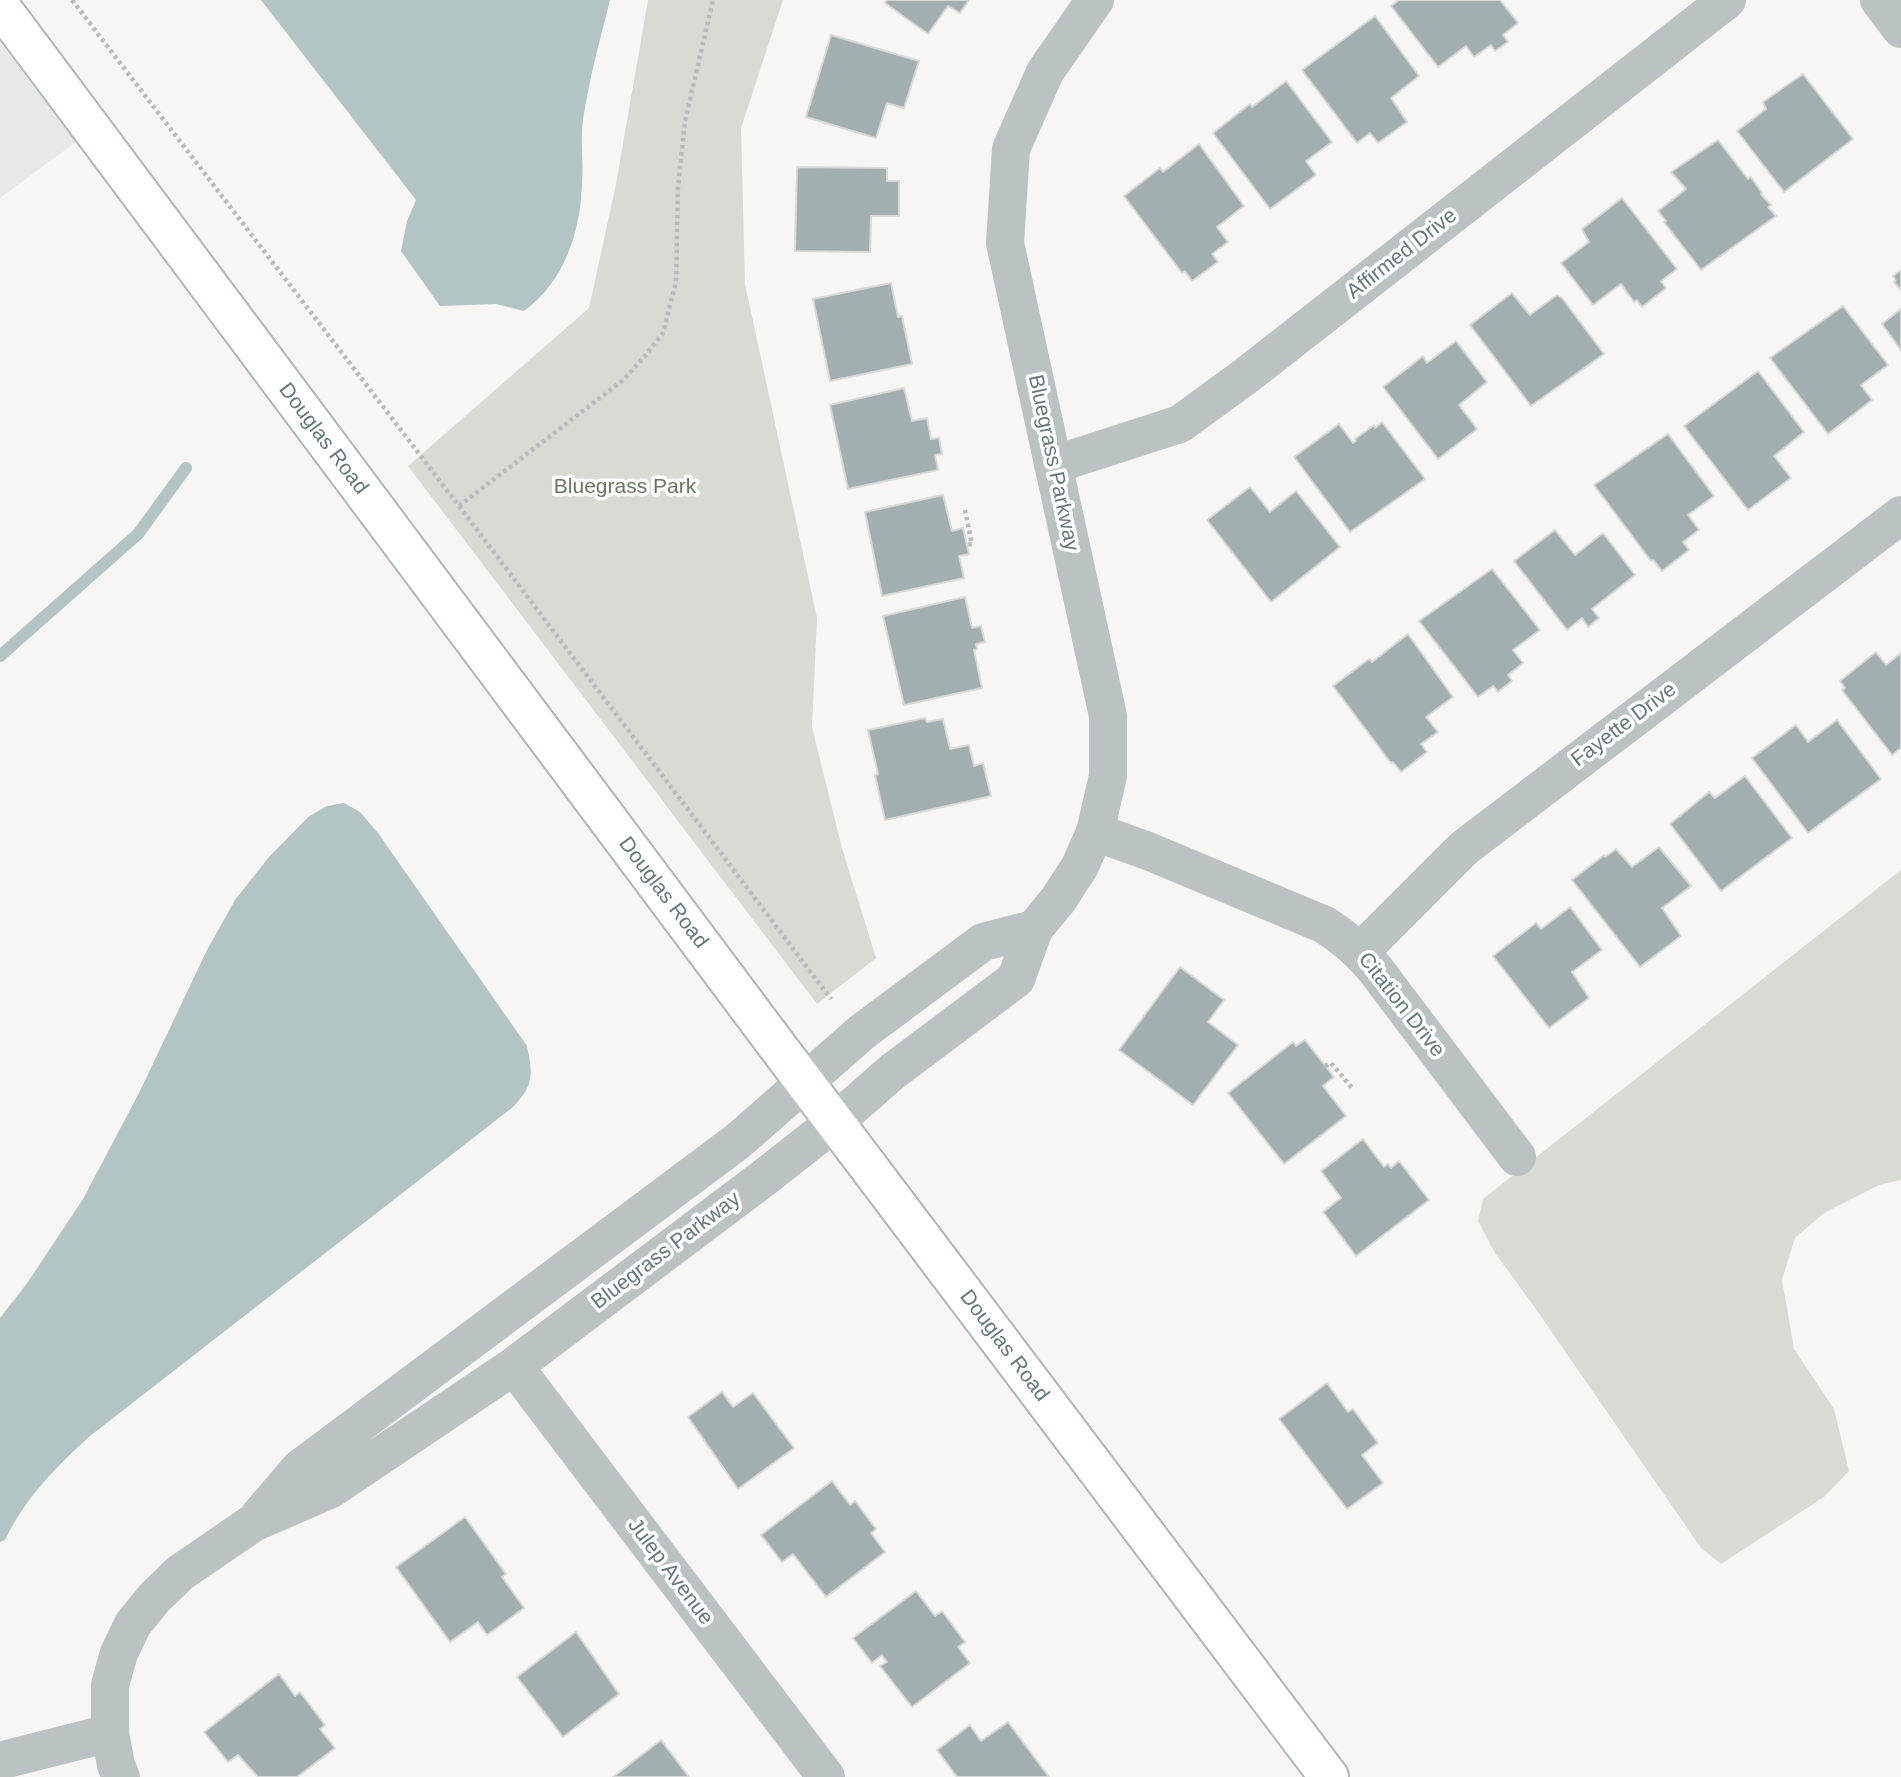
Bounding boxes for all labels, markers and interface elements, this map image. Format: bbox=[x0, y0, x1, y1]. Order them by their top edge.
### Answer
street label: Affirmed Drive bbox=[1342, 203, 1462, 305]
street label: Bluegrass Parkway bbox=[1022, 372, 1084, 554]
street label: Douglas Road bbox=[273, 378, 373, 500]
park label: Bluegrass Park bbox=[554, 474, 696, 500]
street label: Fayette Drive bbox=[1567, 677, 1681, 773]
street label: Douglas Road bbox=[613, 832, 713, 954]
street label: Citation Drive bbox=[1352, 948, 1450, 1062]
street label: Bluegrass Parkway bbox=[587, 1187, 745, 1315]
street label: Douglas Road bbox=[954, 1285, 1054, 1407]
street label: Julep Avenue bbox=[622, 1514, 718, 1630]

